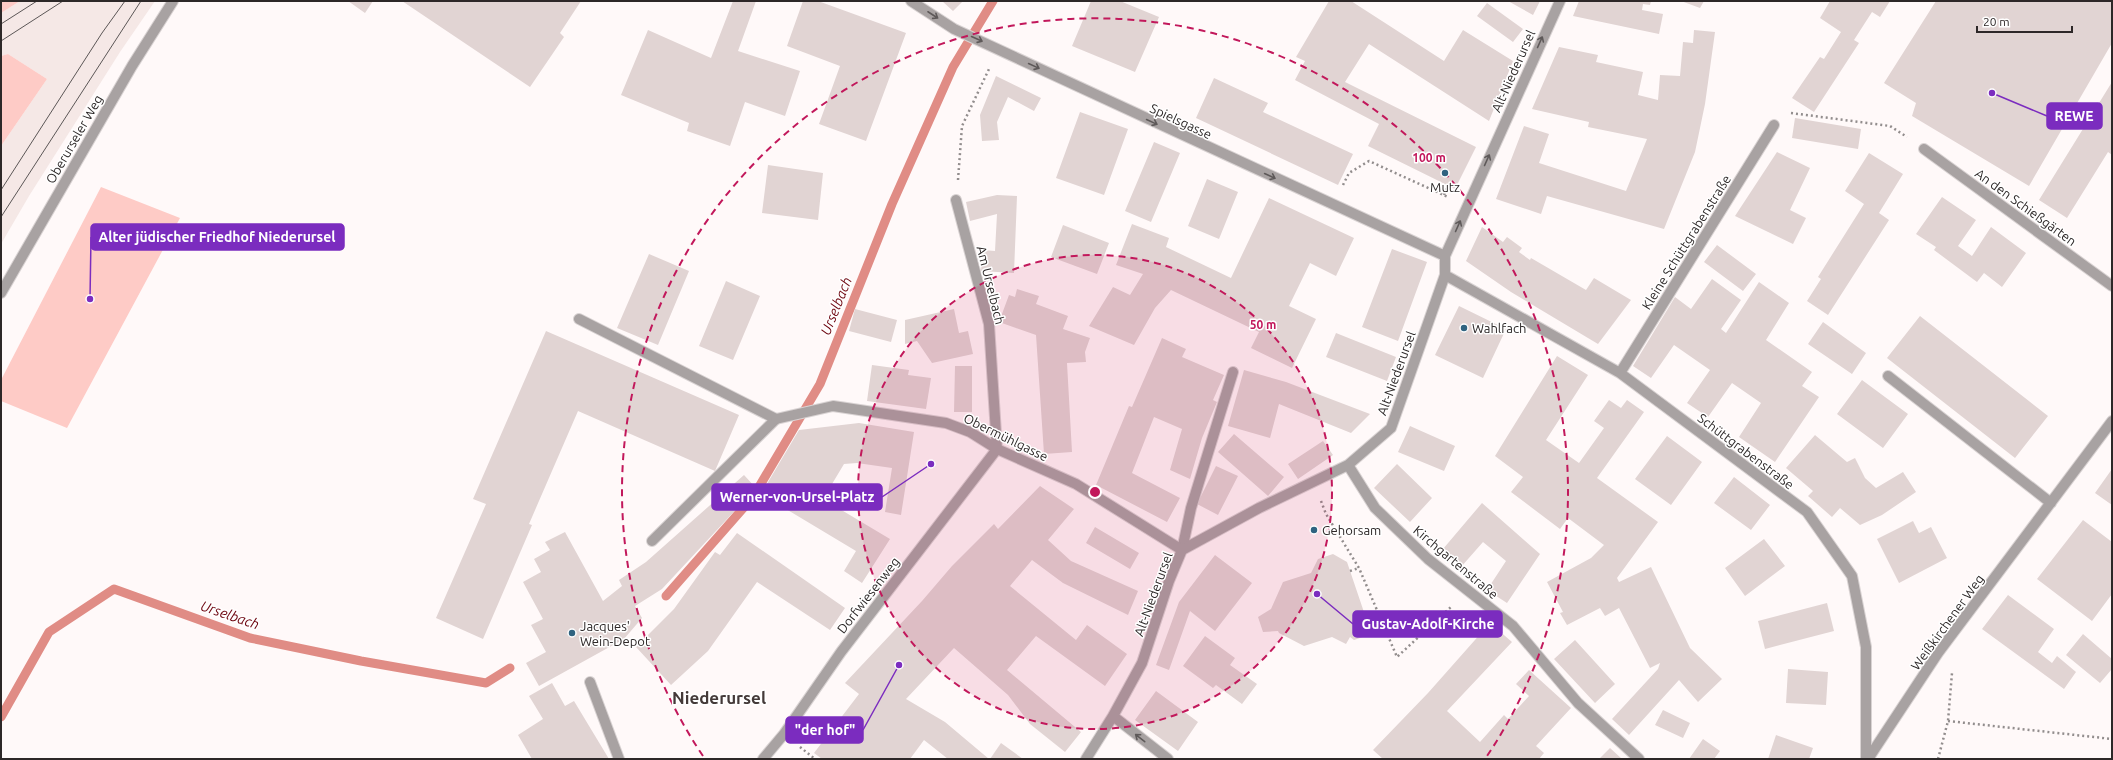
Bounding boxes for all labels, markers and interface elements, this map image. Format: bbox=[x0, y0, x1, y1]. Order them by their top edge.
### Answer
scale bar bbox=[1977, 8, 2072, 34]
one-way arrow bbox=[927, 11, 938, 19]
text: 20 m bbox=[1983, 15, 2010, 28]
street label: Alt-Niederursel bbox=[1489, 27, 1538, 114]
one-way arrow bbox=[970, 36, 982, 44]
one-way arrow bbox=[1537, 36, 1544, 48]
one-way arrow bbox=[1028, 63, 1040, 70]
street label: Oberurseler Weg bbox=[43, 92, 105, 186]
street label: Spielsgasse bbox=[1148, 101, 1214, 141]
callout: REWE bbox=[2047, 103, 2102, 129]
text: REWE bbox=[2054, 108, 2094, 124]
one-way arrow bbox=[1145, 119, 1157, 126]
text: 100 m bbox=[1412, 151, 1446, 164]
one-way arrow bbox=[1484, 155, 1491, 167]
street label: An den Schießgärten bbox=[1973, 166, 2079, 248]
marker: Mutz bbox=[1440, 168, 1450, 178]
street label: Kleine Schüttgrabenstraße bbox=[1639, 172, 1733, 312]
one-way arrow bbox=[1263, 173, 1275, 180]
place label: Mutz bbox=[1430, 180, 1460, 194]
one-way arrow bbox=[1455, 221, 1462, 233]
callout: Alter jüdischer Friedhof Niederursel bbox=[91, 224, 344, 250]
text: Alter jüdischer Friedhof Niederursel bbox=[98, 229, 336, 245]
street label: Am Urselbach bbox=[974, 244, 1008, 326]
water label: Urselbach bbox=[817, 275, 855, 337]
text: 50 m bbox=[1250, 318, 1276, 331]
place label: Wahlfach bbox=[1472, 321, 1526, 335]
marker: Wahlfach bbox=[1459, 323, 1469, 333]
street label: Alt-Niederursel bbox=[1374, 329, 1418, 417]
street label: Schüttgrabenstraße bbox=[1695, 410, 1797, 492]
street label: Obermühlgasse bbox=[962, 411, 1050, 463]
callout: Werner-von-Ursel-Platz bbox=[712, 484, 882, 510]
centre of rings bbox=[1088, 485, 1102, 499]
text: Werner-von-Ursel-Platz bbox=[720, 489, 874, 505]
place label: Gehorsam bbox=[1322, 523, 1381, 537]
street label: Kirchgartenstraße bbox=[1411, 523, 1501, 601]
marker: Gehorsam bbox=[1309, 525, 1319, 535]
street label: Alt-Niederursel bbox=[1131, 550, 1175, 638]
street label: Dorfwiesenweg bbox=[834, 554, 902, 636]
street label: Weißkirchener Weg bbox=[1908, 572, 1986, 672]
water label: Urselbach bbox=[199, 598, 261, 632]
callout: Gustav-Adolf-Kirche bbox=[1353, 611, 1502, 637]
text: Gustav-Adolf-Kirche bbox=[1361, 616, 1495, 632]
place label: Jacques' Wein-Depot bbox=[580, 619, 650, 648]
marker: Jacques' Wein-Depot bbox=[567, 628, 577, 638]
district label: Niederursel bbox=[672, 688, 766, 707]
callout: "der hof" bbox=[786, 717, 863, 743]
text: "der hof" bbox=[795, 722, 855, 738]
one-way arrow bbox=[1135, 733, 1146, 742]

